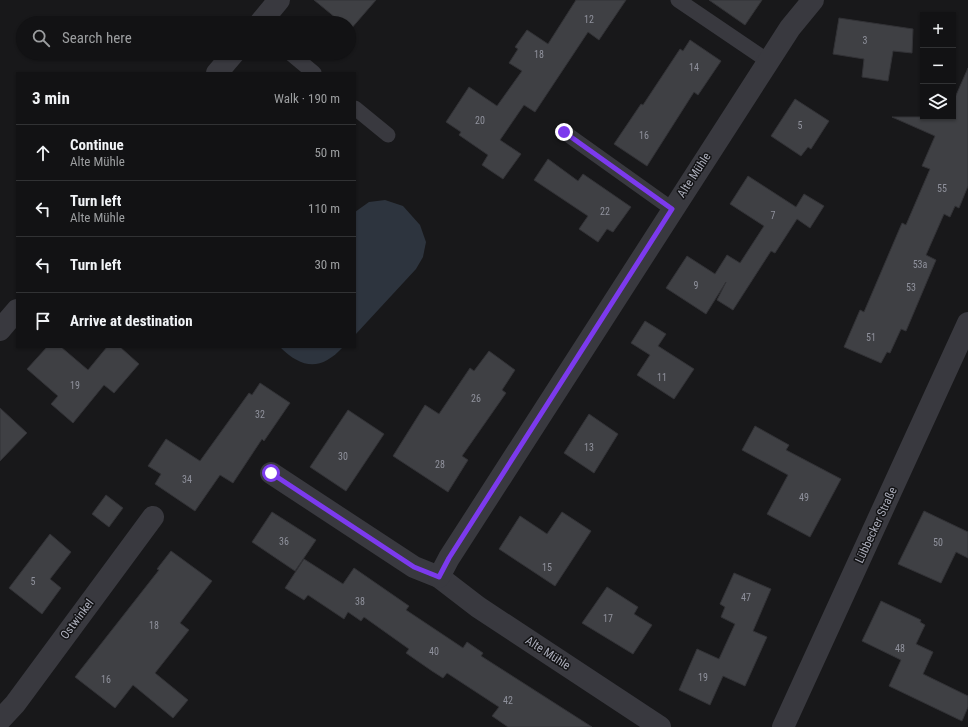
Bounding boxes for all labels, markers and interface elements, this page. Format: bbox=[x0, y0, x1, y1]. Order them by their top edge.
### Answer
map controls bbox=[920, 12, 956, 120]
button: + bbox=[920, 12, 956, 48]
house number: 12 bbox=[584, 14, 594, 25]
search box bbox=[16, 16, 356, 60]
icon: search bbox=[30, 27, 52, 49]
text: Search here bbox=[62, 29, 132, 47]
house number: 3 bbox=[863, 35, 868, 46]
button: − bbox=[920, 48, 956, 84]
house number: 18 bbox=[534, 49, 544, 60]
house number: 14 bbox=[689, 62, 699, 73]
button: layers bbox=[920, 84, 956, 120]
text: 3 min bbox=[32, 88, 70, 108]
text: Walk · 190 m bbox=[274, 91, 340, 106]
house number: 20 bbox=[475, 115, 485, 126]
house number: 5 bbox=[798, 120, 803, 131]
route end bbox=[555, 123, 573, 141]
house number: 16 bbox=[639, 130, 649, 141]
text: Continue bbox=[70, 136, 124, 154]
icon: ahead bbox=[32, 142, 54, 164]
text: 50 m bbox=[314, 145, 340, 160]
street label: Alte Mühle bbox=[674, 150, 714, 200]
text: Alte Mühle bbox=[70, 154, 125, 169]
house number: 55 bbox=[937, 183, 947, 194]
text: Turn left bbox=[70, 192, 121, 210]
icon: left bbox=[32, 198, 54, 220]
text: 110 m bbox=[308, 201, 340, 216]
house number: 22 bbox=[600, 206, 610, 217]
text: Alte Mühle bbox=[70, 210, 125, 225]
house number: 7 bbox=[771, 210, 776, 221]
icon: left bbox=[32, 254, 54, 276]
text: Turn left bbox=[70, 256, 121, 274]
text: 30 m bbox=[314, 257, 340, 272]
house number: 53a bbox=[913, 259, 928, 270]
house number: 9 bbox=[694, 280, 699, 291]
house number: 53 bbox=[906, 282, 916, 293]
icon: arrive bbox=[32, 310, 54, 332]
text: Arrive at destination bbox=[70, 312, 193, 330]
house number: 51 bbox=[866, 332, 876, 343]
house number: 11 bbox=[657, 372, 667, 383]
house number: 19 bbox=[70, 380, 80, 391]
house number: 26 bbox=[471, 393, 481, 404]
house number: 32 bbox=[255, 409, 265, 420]
house number: 13 bbox=[584, 442, 594, 453]
house number: 30 bbox=[338, 451, 348, 462]
house number: 28 bbox=[435, 459, 445, 470]
route start bbox=[262, 464, 280, 482]
house number: 34 bbox=[182, 474, 192, 485]
street label: Lübbecker Straße bbox=[852, 484, 900, 565]
house number: 49 bbox=[799, 492, 809, 503]
house number: 36 bbox=[279, 536, 289, 547]
house number: 50 bbox=[933, 537, 943, 548]
house number: 15 bbox=[542, 562, 552, 573]
house number: 5 bbox=[31, 576, 36, 587]
house number: 47 bbox=[741, 592, 751, 603]
street label: Ostwinkel bbox=[57, 596, 97, 642]
house number: 38 bbox=[355, 596, 365, 607]
house number: 17 bbox=[603, 613, 613, 624]
house number: 18 bbox=[149, 620, 159, 631]
street label: Alte Mühle bbox=[523, 633, 573, 673]
house number: 48 bbox=[895, 643, 905, 654]
house number: 40 bbox=[429, 646, 439, 657]
house number: 19 bbox=[698, 672, 708, 683]
house number: 16 bbox=[101, 674, 111, 685]
house number: 42 bbox=[503, 695, 513, 706]

